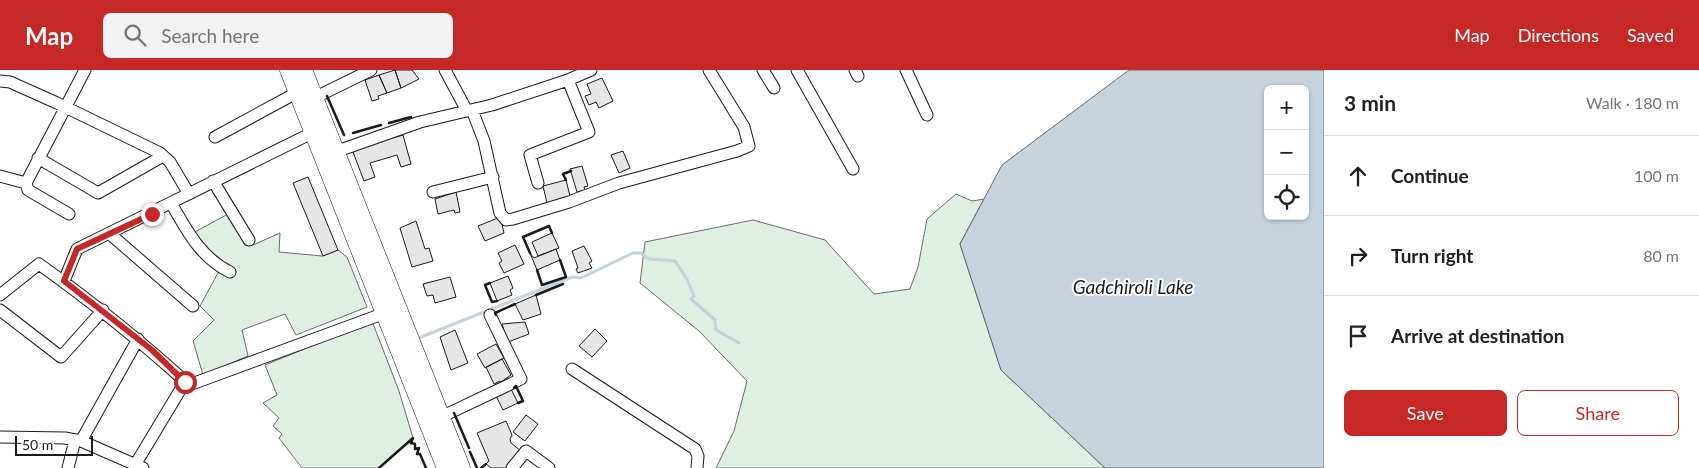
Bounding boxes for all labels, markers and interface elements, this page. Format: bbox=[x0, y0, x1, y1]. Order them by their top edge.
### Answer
search box bbox=[103, 13, 453, 58]
text: Map bbox=[25, 21, 73, 50]
icon: search bbox=[121, 21, 149, 49]
text: Search here bbox=[161, 24, 259, 47]
text: Map bbox=[1454, 24, 1490, 46]
text: Directions bbox=[1518, 24, 1599, 46]
text: Saved bbox=[1627, 24, 1674, 46]
map controls bbox=[1264, 85, 1309, 220]
button: + bbox=[1264, 85, 1309, 130]
text: 3 min bbox=[1344, 90, 1396, 115]
text: Walk · 180 m bbox=[1586, 93, 1679, 112]
button: − bbox=[1264, 130, 1309, 175]
icon: ahead bbox=[1344, 162, 1372, 190]
text: Continue bbox=[1391, 164, 1469, 187]
text: 100 m bbox=[1634, 166, 1679, 185]
button: locate bbox=[1264, 175, 1309, 220]
route end bbox=[141, 203, 164, 226]
icon: right bbox=[1344, 242, 1372, 270]
text: Turn right bbox=[1391, 244, 1473, 267]
text: 80 m bbox=[1643, 246, 1679, 265]
water label: Gadchiroli Lake bbox=[1073, 275, 1193, 298]
icon: arrive bbox=[1344, 322, 1372, 350]
text: Arrive at destination bbox=[1391, 324, 1564, 347]
route start bbox=[174, 371, 197, 394]
button: Save bbox=[1344, 390, 1507, 436]
button: Share bbox=[1517, 390, 1679, 436]
scale bar bbox=[15, 433, 92, 456]
text: 50 m bbox=[22, 436, 53, 453]

